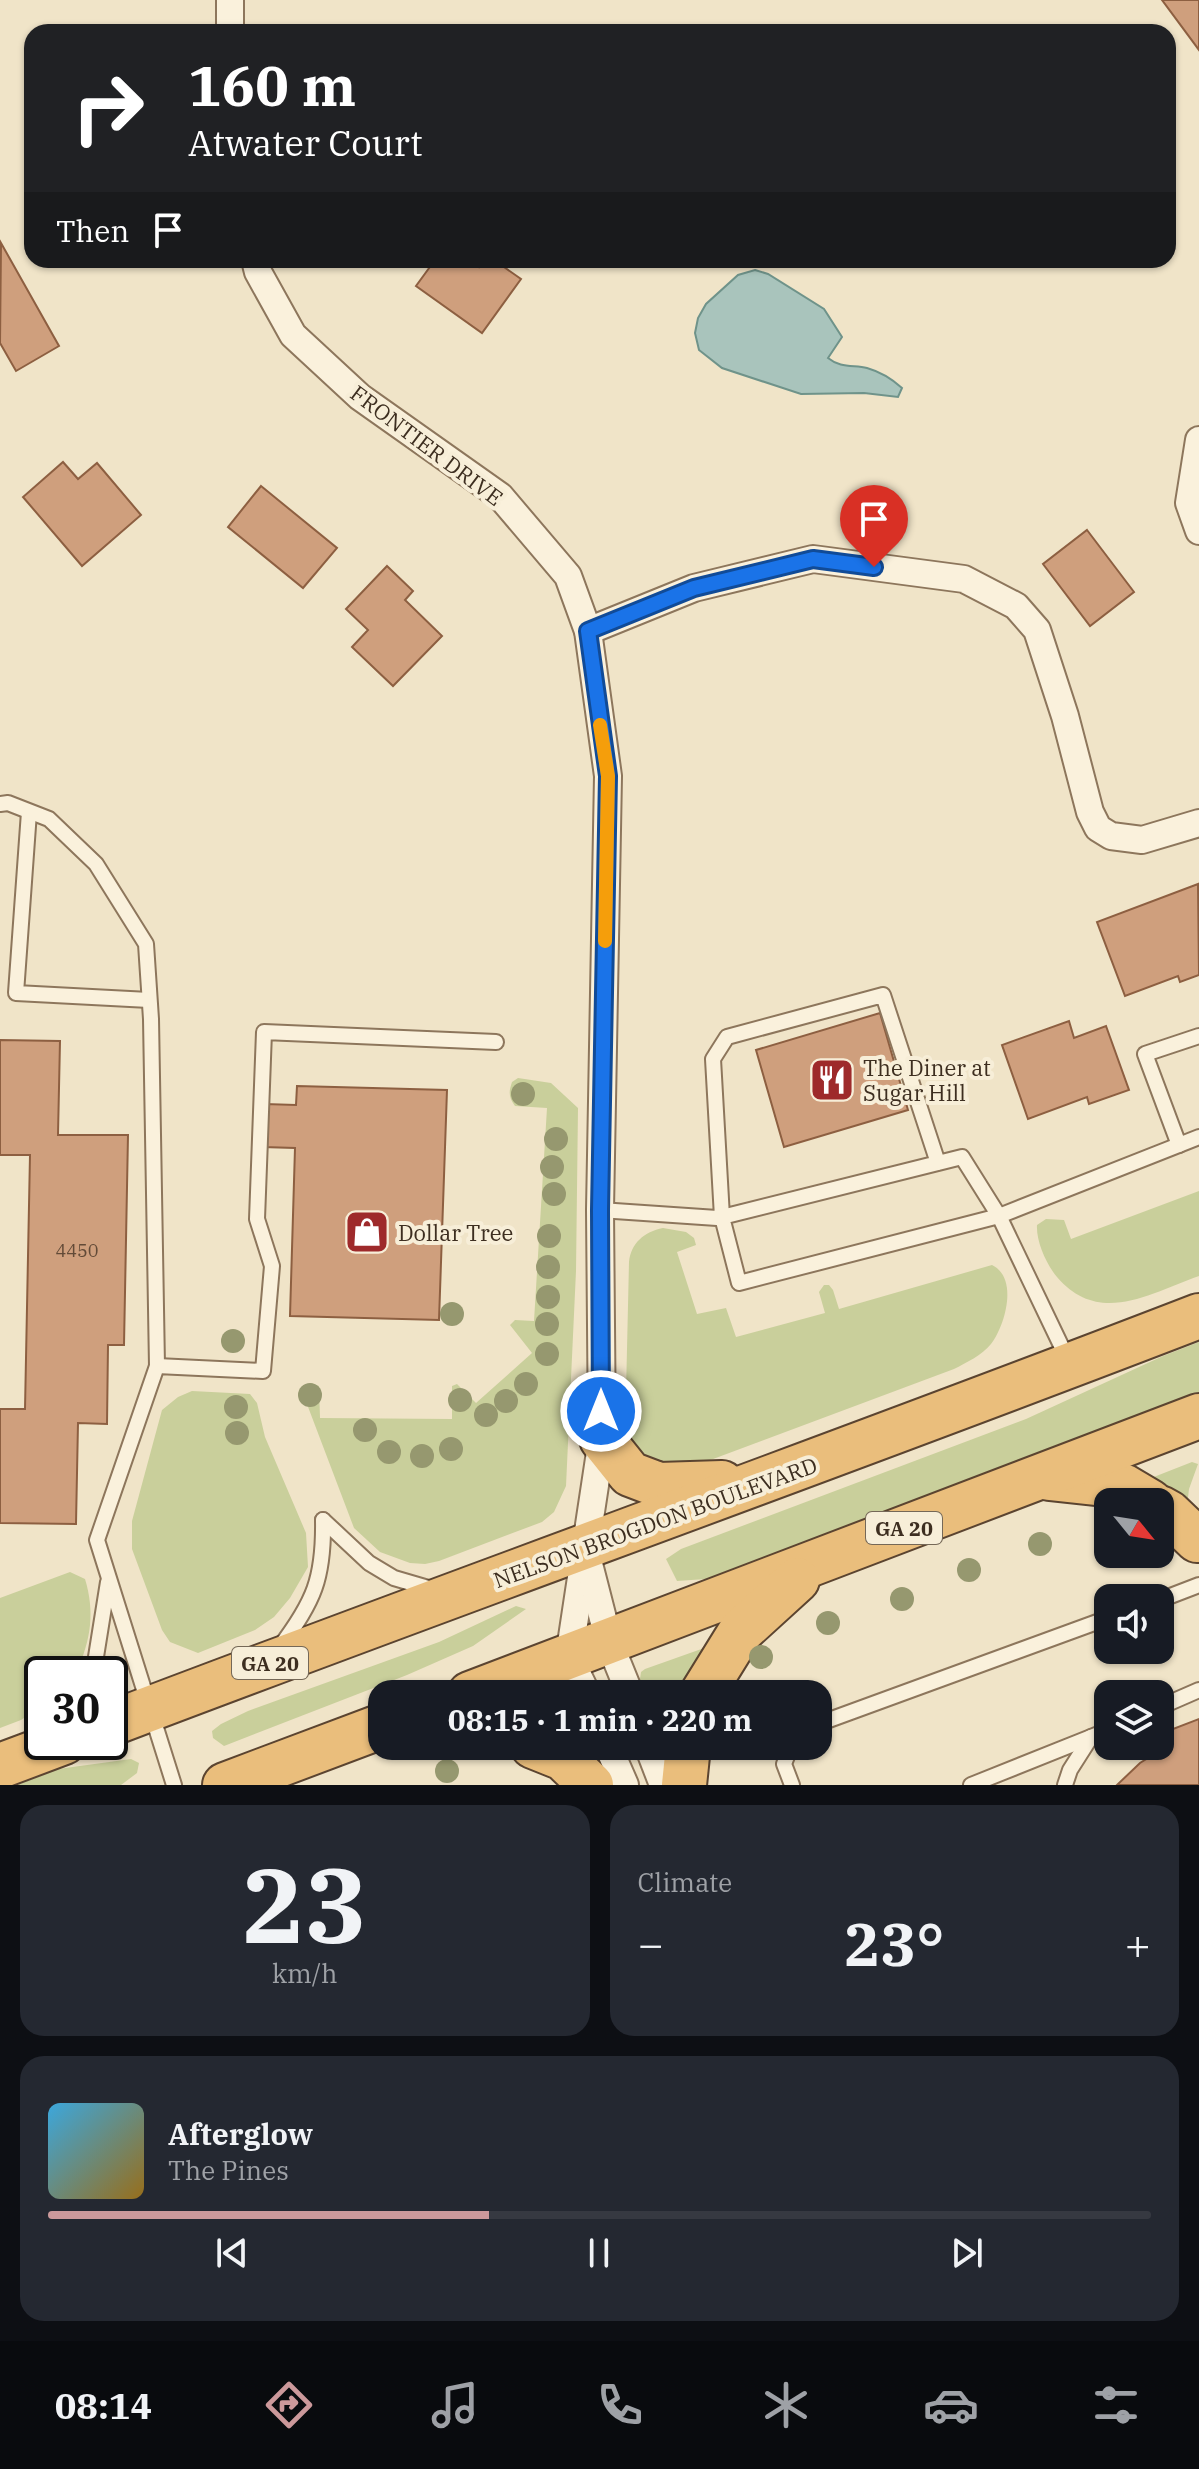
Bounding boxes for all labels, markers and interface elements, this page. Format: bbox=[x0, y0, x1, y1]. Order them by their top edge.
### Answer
text: 160 m bbox=[188, 49, 356, 121]
icon: right bbox=[56, 56, 160, 160]
text: Atwater Court bbox=[188, 119, 423, 166]
icon: arrive bbox=[146, 208, 190, 252]
text: Then bbox=[56, 211, 130, 250]
street label: FRONTIER DRIVE bbox=[345, 378, 509, 512]
pin bbox=[840, 485, 908, 567]
icon: arrive bbox=[852, 497, 896, 541]
place label: The Diner at Sugar Hill bbox=[863, 1053, 991, 1107]
restaurant icon: The Diner at Sugar Hill bbox=[808, 1056, 856, 1104]
shop icon: Dollar Tree bbox=[343, 1208, 391, 1256]
place label: Dollar Tree bbox=[398, 1218, 513, 1247]
house number: 4450 bbox=[55, 1239, 99, 1262]
position arrow bbox=[559, 1369, 643, 1453]
street label: NELSON BROGDON BOULEVARD bbox=[489, 1450, 821, 1594]
north arrow bbox=[1094, 1488, 1174, 1568]
map controls bbox=[1094, 1488, 1174, 1760]
road number: GA 20 bbox=[866, 1512, 942, 1544]
button: sound bbox=[1094, 1584, 1174, 1664]
road number: GA 20 bbox=[232, 1647, 308, 1679]
speed limit sign: 30 bbox=[24, 1656, 128, 1760]
button: layers bbox=[1094, 1680, 1174, 1760]
text: 08:15 · 1 min · 220 m bbox=[448, 1700, 752, 1739]
text: 23 bbox=[242, 1836, 367, 1972]
text: Climate bbox=[638, 1865, 732, 1899]
text: 23° bbox=[844, 1904, 944, 1983]
text: − bbox=[638, 1915, 664, 1972]
text: + bbox=[1125, 1915, 1151, 1972]
text: km/h bbox=[272, 1956, 338, 1990]
text: Afterglow bbox=[168, 2114, 313, 2153]
text: The Pines bbox=[168, 2153, 289, 2187]
icon: previous bbox=[210, 2231, 254, 2275]
icon: pause bbox=[577, 2231, 621, 2275]
icon: next bbox=[945, 2231, 989, 2275]
icon: directions bbox=[261, 2377, 317, 2433]
icon: music bbox=[427, 2377, 483, 2433]
icon: phone bbox=[592, 2377, 648, 2433]
icon: climate bbox=[758, 2377, 814, 2433]
icon: car bbox=[923, 2377, 979, 2433]
icon: filters bbox=[1088, 2377, 1144, 2433]
text: 08:14 bbox=[55, 2382, 152, 2429]

